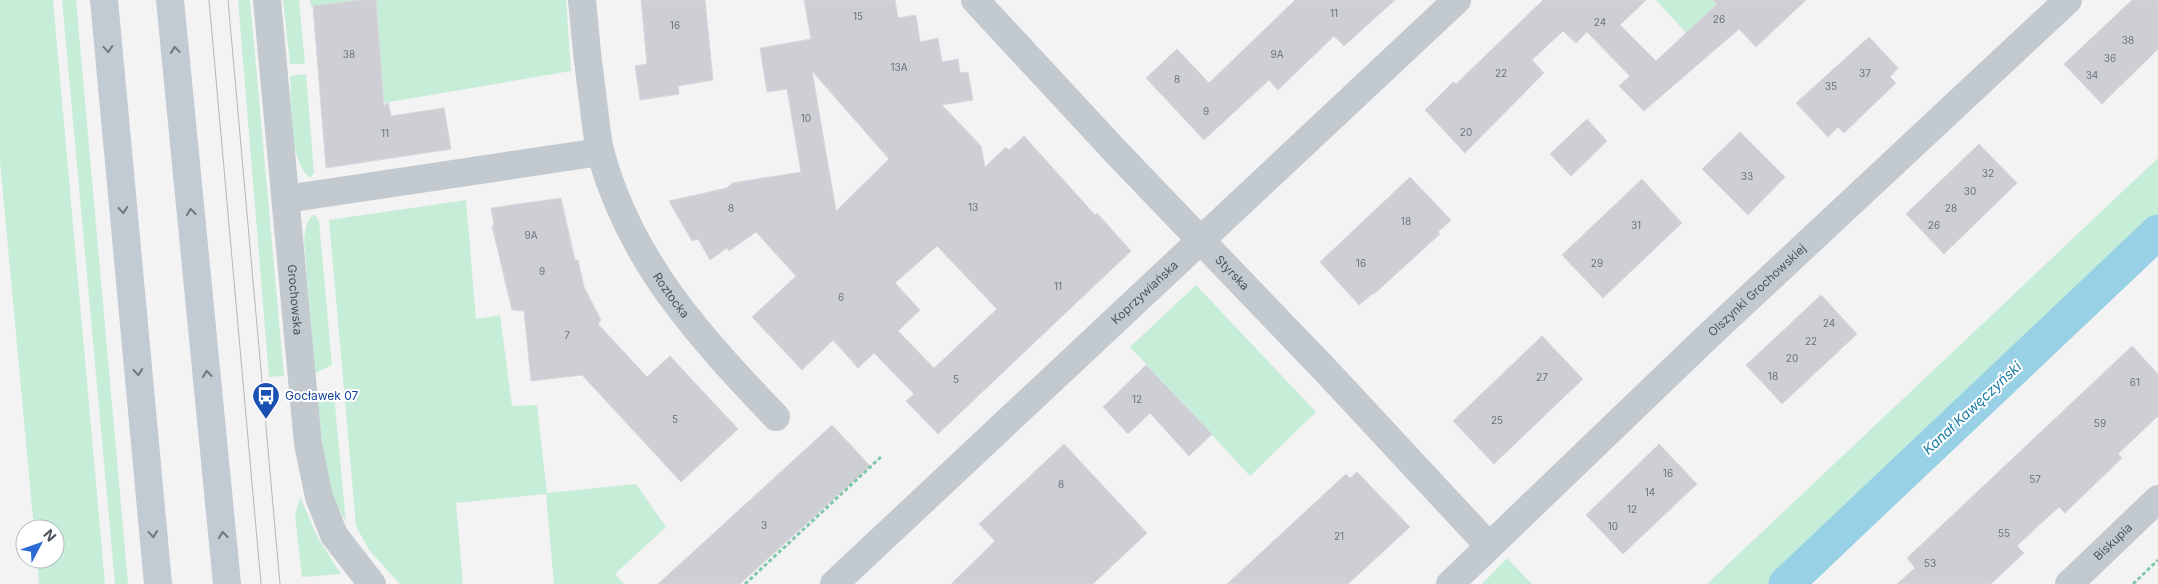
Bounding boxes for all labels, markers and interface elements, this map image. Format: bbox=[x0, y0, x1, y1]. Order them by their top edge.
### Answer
house number: 11 bbox=[1330, 7, 1338, 19]
house number: 15 bbox=[853, 10, 863, 22]
house number: 26 bbox=[1713, 13, 1725, 25]
house number: 24 bbox=[1594, 16, 1606, 28]
house number: 16 bbox=[670, 19, 680, 31]
house number: 38 bbox=[2122, 34, 2134, 46]
one-way arrow bbox=[103, 45, 114, 53]
one-way arrow bbox=[170, 46, 181, 54]
house number: 38 bbox=[343, 48, 355, 60]
house number: 9A bbox=[1270, 48, 1284, 60]
house number: 36 bbox=[2104, 52, 2116, 64]
house number: 13A bbox=[890, 61, 908, 73]
house number: 22 bbox=[1495, 67, 1507, 79]
house number: 37 bbox=[1859, 67, 1871, 79]
house number: 34 bbox=[2086, 69, 2098, 81]
house number: 8 bbox=[1174, 73, 1180, 85]
house number: 35 bbox=[1825, 80, 1837, 92]
house number: 9 bbox=[1203, 105, 1209, 117]
house number: 10 bbox=[801, 112, 811, 124]
house number: 20 bbox=[1460, 126, 1472, 138]
house number: 11 bbox=[381, 127, 389, 139]
house number: 32 bbox=[1982, 167, 1994, 179]
house number: 33 bbox=[1741, 170, 1753, 182]
house number: 30 bbox=[1964, 185, 1976, 197]
house number: 13 bbox=[968, 201, 978, 213]
house number: 8 bbox=[728, 202, 734, 214]
house number: 28 bbox=[1945, 202, 1957, 214]
one-way arrow bbox=[117, 207, 128, 215]
one-way arrow bbox=[186, 208, 197, 216]
house number: 18 bbox=[1401, 215, 1411, 227]
house number: 31 bbox=[1631, 219, 1641, 231]
house number: 26 bbox=[1928, 219, 1940, 231]
house number: 9A bbox=[524, 229, 538, 241]
street label: Olszynki Grochowskiej bbox=[1705, 240, 1809, 339]
street label: Styrska bbox=[1212, 252, 1253, 293]
street label: Koprzywiańska bbox=[1108, 257, 1181, 327]
house number: 16 bbox=[1356, 257, 1366, 269]
house number: 29 bbox=[1591, 257, 1603, 269]
street label: Grochowska bbox=[284, 264, 306, 336]
house number: 9 bbox=[539, 265, 545, 277]
street label: Roztocka bbox=[650, 270, 693, 321]
house number: 11 bbox=[1054, 280, 1062, 292]
house number: 6 bbox=[838, 291, 844, 303]
house number: 24 bbox=[1823, 317, 1835, 329]
house number: 7 bbox=[564, 329, 570, 341]
house number: 22 bbox=[1805, 335, 1817, 347]
house number: 20 bbox=[1786, 352, 1798, 364]
water label: Kanał Kawęczyński bbox=[1919, 357, 2025, 458]
one-way arrow bbox=[132, 368, 143, 376]
one-way arrow bbox=[202, 369, 213, 377]
house number: 18 bbox=[1768, 370, 1778, 382]
house number: 27 bbox=[1536, 371, 1548, 383]
house number: 5 bbox=[953, 373, 959, 385]
house number: 61 bbox=[2130, 376, 2140, 388]
bus stop icon: Gocławek 07 bbox=[251, 381, 281, 420]
place label: Gocławek 07 bbox=[285, 388, 359, 403]
house number: 12 bbox=[1132, 393, 1142, 405]
house number: 5 bbox=[672, 413, 678, 425]
house number: 25 bbox=[1491, 414, 1503, 426]
house number: 59 bbox=[2094, 417, 2106, 429]
house number: 16 bbox=[1663, 467, 1673, 479]
house number: 57 bbox=[2029, 473, 2041, 485]
house number: 8 bbox=[1058, 478, 1064, 490]
house number: 14 bbox=[1645, 486, 1655, 498]
house number: 12 bbox=[1627, 503, 1637, 515]
north arrow bbox=[15, 519, 65, 569]
house number: 3 bbox=[761, 519, 767, 531]
house number: 10 bbox=[1608, 520, 1618, 532]
street label: Biskupia bbox=[2090, 520, 2135, 563]
text: N bbox=[40, 526, 60, 545]
house number: 55 bbox=[1998, 527, 2010, 539]
one-way arrow bbox=[147, 530, 158, 538]
house number: 21 bbox=[1334, 530, 1344, 542]
one-way arrow bbox=[217, 531, 228, 539]
house number: 53 bbox=[1924, 557, 1936, 569]

